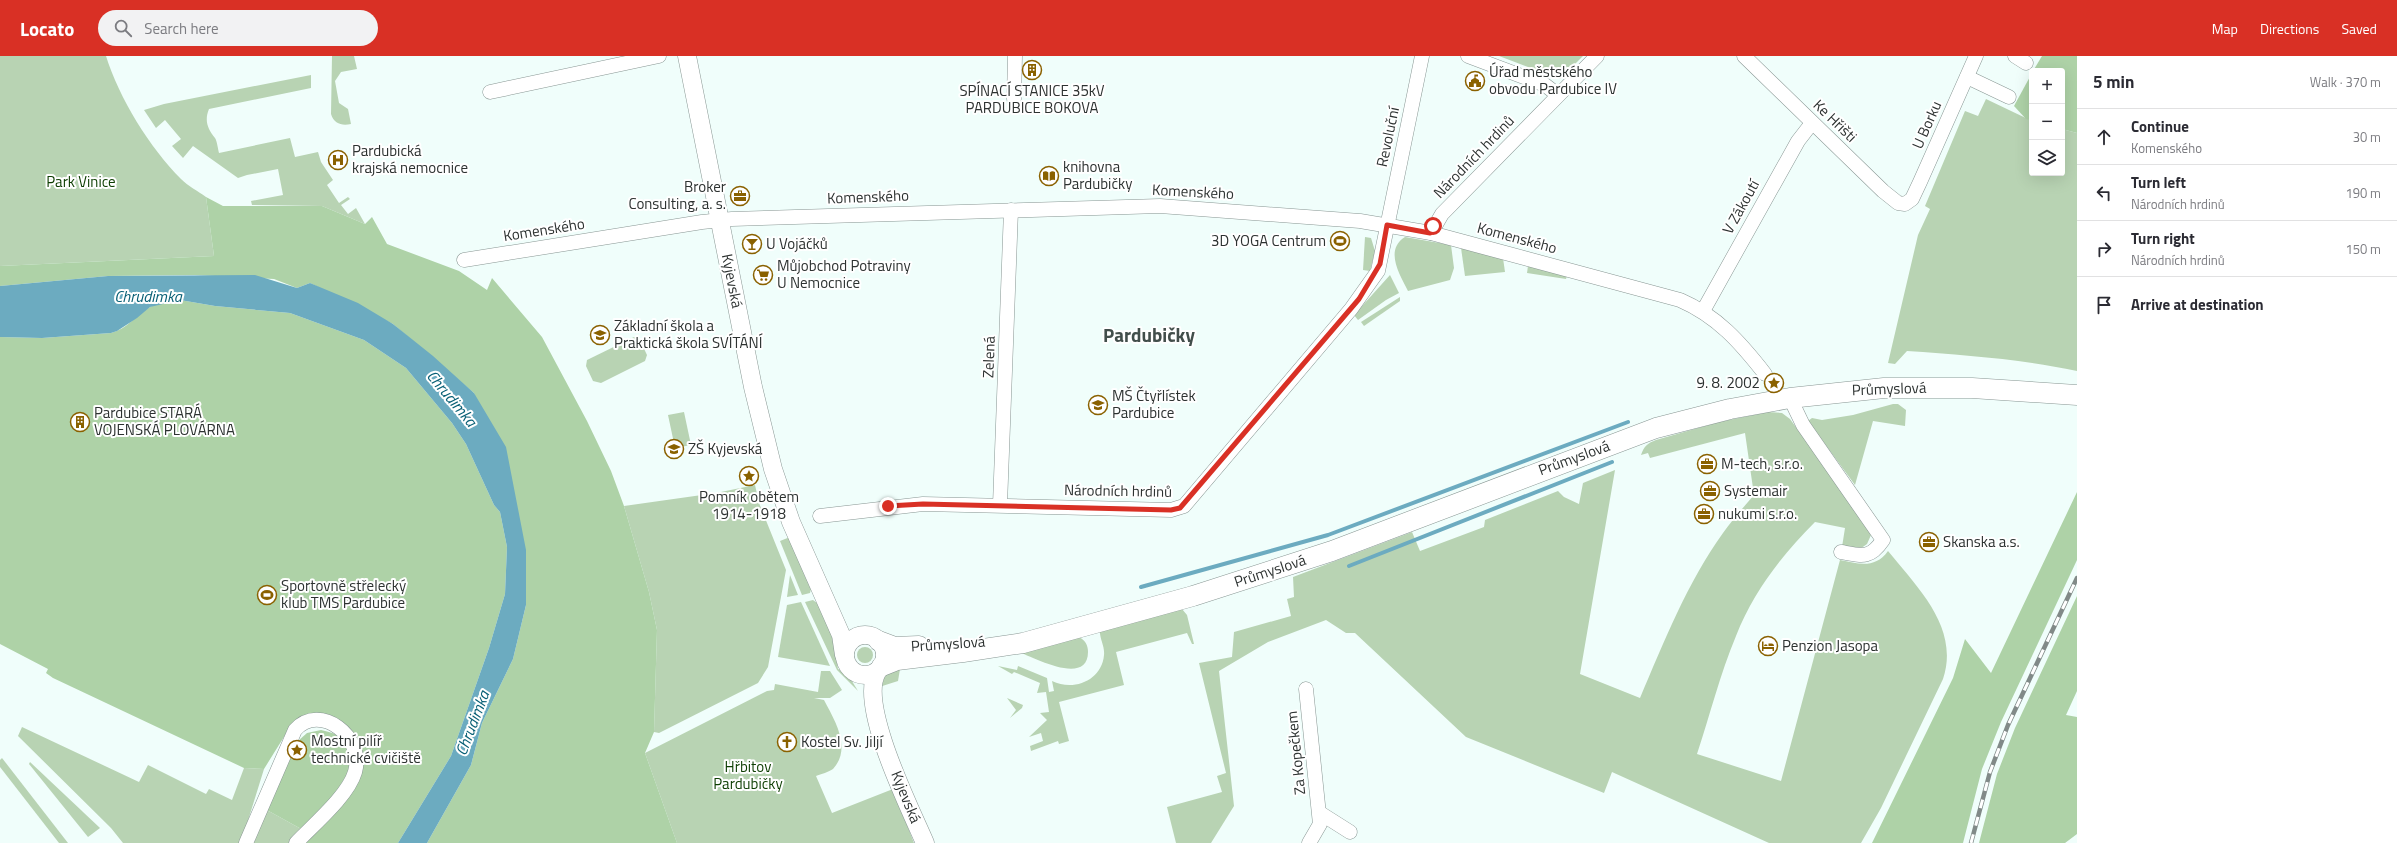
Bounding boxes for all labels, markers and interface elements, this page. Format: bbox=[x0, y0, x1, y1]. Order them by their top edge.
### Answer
search box bbox=[98, 10, 378, 46]
text: Locato bbox=[20, 14, 74, 43]
icon: search bbox=[112, 17, 134, 39]
text: Search here bbox=[144, 17, 219, 40]
text: Map bbox=[2212, 18, 2238, 39]
text: Directions bbox=[2260, 18, 2319, 39]
text: Saved bbox=[2341, 18, 2377, 39]
building icon: SPÍNACÍ STANICE 35kV PARDUBICE BOKOVA bbox=[1021, 59, 1043, 81]
place label: Úřad městského obvodu Pardubice IV bbox=[1489, 60, 1617, 100]
map controls bbox=[2029, 68, 2065, 176]
button: + bbox=[2029, 68, 2065, 104]
text: 5 min bbox=[2093, 69, 2134, 95]
public building icon: Úřad městského obvodu Pardubice IV bbox=[1464, 70, 1486, 92]
text: Walk · 370 m bbox=[2310, 72, 2381, 92]
place label: SPÍNACÍ STANICE 35kV PARDUBICE BOKOVA bbox=[959, 79, 1105, 119]
street label: Ke Hřišti bbox=[1808, 94, 1863, 147]
street label: U Borku bbox=[1906, 97, 1947, 153]
street label: Revoluční bbox=[1370, 103, 1405, 169]
button: − bbox=[2029, 104, 2065, 140]
street label: Národních hrdinů bbox=[1428, 110, 1519, 204]
text: Continue bbox=[2131, 115, 2189, 138]
icon: ahead bbox=[2093, 126, 2115, 148]
text: 30 m bbox=[2353, 127, 2381, 147]
text: Komenského bbox=[2131, 138, 2202, 158]
place label: Pardubická krajská nemocnice bbox=[352, 139, 468, 179]
button: layers bbox=[2029, 140, 2065, 176]
hospital icon: Pardubická krajská nemocnice bbox=[327, 149, 349, 171]
place label: knihovna Pardubičky bbox=[1063, 155, 1132, 195]
library icon: knihovna Pardubičky bbox=[1038, 165, 1060, 187]
park label: Park Vinice bbox=[46, 170, 116, 193]
text: Turn left bbox=[2131, 171, 2186, 194]
street label: V Zákoutí bbox=[1716, 174, 1766, 238]
place label: Broker Consulting, a. s. bbox=[628, 175, 726, 215]
street label: Komenského bbox=[1152, 178, 1235, 205]
icon: left bbox=[2093, 182, 2115, 204]
text: 190 m bbox=[2345, 183, 2381, 203]
street label: Komenského bbox=[827, 184, 909, 209]
office icon: Broker Consulting, a. s. bbox=[729, 185, 751, 207]
text: Národních hrdinů bbox=[2131, 194, 2225, 214]
street label: Komenského bbox=[502, 212, 586, 247]
street label: Komenského bbox=[1475, 216, 1560, 259]
route start bbox=[1424, 217, 1442, 235]
text: Turn right bbox=[2131, 227, 2195, 250]
place label: 3D YOGA Centrum bbox=[1211, 229, 1326, 252]
sports icon: 3D YOGA Centrum bbox=[1329, 230, 1351, 252]
place label: U Vojáčků bbox=[766, 232, 828, 255]
bar icon: U Vojáčků bbox=[741, 233, 763, 255]
icon: right bbox=[2093, 238, 2115, 260]
text: 150 m bbox=[2345, 239, 2381, 259]
text: Národních hrdinů bbox=[2131, 250, 2225, 270]
street label: Kyjevská bbox=[716, 252, 749, 311]
place label: Můjobchod Potraviny U Nemocnice bbox=[777, 254, 911, 294]
supermarket icon: Můjobchod Potraviny U Nemocnice bbox=[752, 264, 774, 286]
water label: Chrudimka bbox=[114, 284, 183, 308]
text: Arrive at destination bbox=[2131, 293, 2264, 316]
icon: arrive bbox=[2093, 294, 2115, 316]
place label: Základní škola a Praktická škola SVÍTÁNÍ bbox=[614, 314, 763, 354]
district label: Pardubičky bbox=[1103, 320, 1195, 349]
school or university icon: Základní škola a Praktická škola SVÍTÁNÍ bbox=[589, 324, 611, 346]
street label: Zelená bbox=[976, 335, 1001, 378]
water label: Chrudimka bbox=[421, 364, 484, 432]
place label: 9. 8. 2002 bbox=[1697, 371, 1760, 394]
place icon: 9. 8. 2002 bbox=[1763, 372, 1785, 394]
street label: Průmyslová bbox=[1851, 376, 1927, 401]
place label: MŠ Čtyřlístek Pardubice bbox=[1112, 384, 1196, 424]
school or university icon: MŠ Čtyřlístek Pardubice bbox=[1087, 394, 1109, 416]
place label: Pardubice STARÁ VOJENSKÁ PLOVÁRNA bbox=[94, 401, 235, 441]
building icon: Pardubice STARÁ VOJENSKÁ PLOVÁRNA bbox=[69, 411, 91, 433]
street label: Průmyslová bbox=[1535, 434, 1613, 481]
place label: ZŠ Kyjevská bbox=[688, 437, 763, 460]
school or university icon: ZŠ Kyjevská bbox=[663, 438, 685, 460]
place label: M-tech, s.r.o. bbox=[1721, 452, 1803, 475]
office icon: M-tech, s.r.o. bbox=[1696, 453, 1718, 475]
place icon: Pomník obětem 1914-1918 bbox=[738, 465, 760, 487]
street label: Národních hrdinů bbox=[1064, 478, 1172, 503]
place label: Systemair bbox=[1724, 479, 1787, 502]
office icon: Systemair bbox=[1699, 480, 1721, 502]
place label: Pomník obětem 1914-1918 bbox=[699, 485, 799, 525]
route end bbox=[879, 497, 897, 515]
place label: nukumi s.r.o. bbox=[1718, 502, 1797, 525]
office icon: nukumi s.r.o. bbox=[1693, 503, 1715, 525]
place label: Skanska a.s. bbox=[1943, 530, 2020, 553]
office icon: Skanska a.s. bbox=[1918, 531, 1940, 553]
street label: Průmyslová bbox=[1231, 548, 1309, 593]
place label: Sportovně střelecký klub TMS Pardubice bbox=[281, 574, 406, 614]
sports icon: Sportovně střelecký klub TMS Pardubice bbox=[256, 584, 278, 606]
street label: Průmyslová bbox=[910, 629, 986, 658]
place label: Penzion Jasopa bbox=[1782, 634, 1879, 657]
hotel icon: Penzion Jasopa bbox=[1757, 635, 1779, 657]
water label: Chrudimka bbox=[449, 686, 496, 759]
street label: Za Kopečkem bbox=[1280, 710, 1311, 796]
place label: Mostní pilíř technické cvičiště bbox=[311, 729, 421, 769]
place label: Kostel Sv. Jiljí bbox=[801, 730, 884, 753]
church icon: Kostel Sv. Jiljí bbox=[776, 731, 798, 753]
place icon: Mostní pilíř technické cvičiště bbox=[286, 739, 308, 761]
park label: Hřbitov Pardubičky bbox=[713, 755, 783, 795]
street label: Kyjevská bbox=[886, 767, 928, 827]

